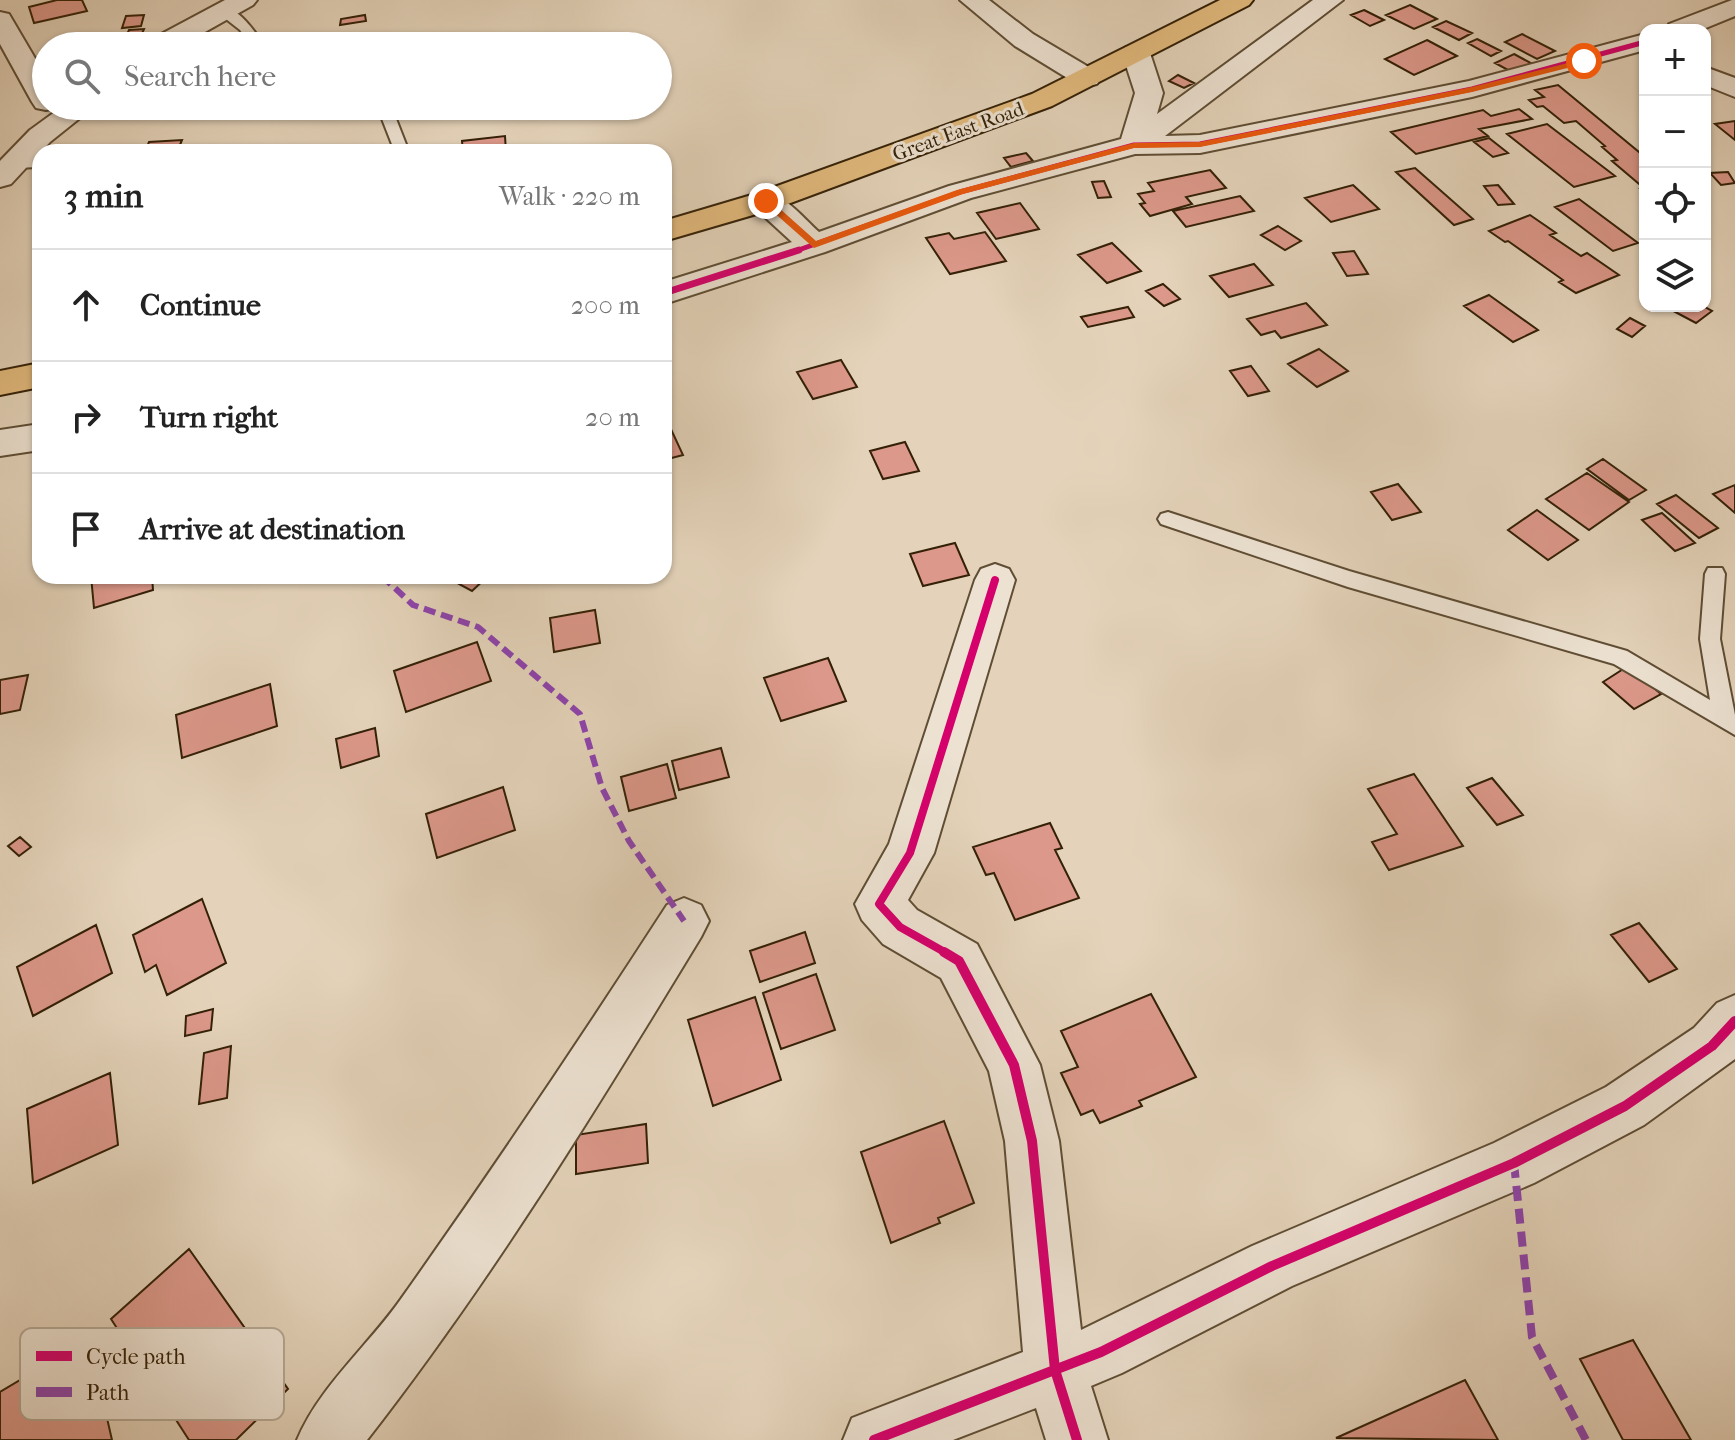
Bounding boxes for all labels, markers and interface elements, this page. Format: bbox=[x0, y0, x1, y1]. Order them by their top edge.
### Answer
map controls bbox=[1639, 24, 1711, 312]
button: + bbox=[1639, 24, 1711, 96]
search box bbox=[32, 32, 672, 120]
route start bbox=[1566, 43, 1602, 79]
icon: search bbox=[60, 54, 104, 98]
text: Search here bbox=[124, 59, 276, 94]
button: − bbox=[1639, 96, 1711, 168]
street label: Great East Road bbox=[889, 97, 1028, 166]
button: locate bbox=[1639, 168, 1711, 240]
text: 3 min bbox=[64, 176, 143, 216]
text: Walk · 220 m bbox=[499, 181, 640, 212]
route end bbox=[748, 183, 784, 219]
button: layers bbox=[1639, 240, 1711, 312]
icon: ahead bbox=[64, 283, 108, 327]
text: Continue bbox=[140, 288, 261, 323]
text: 200 m bbox=[571, 290, 640, 321]
icon: right bbox=[64, 395, 108, 439]
text: Turn right bbox=[140, 400, 278, 435]
text: 20 m bbox=[585, 402, 640, 433]
icon: arrive bbox=[64, 507, 108, 551]
text: Arrive at destination bbox=[140, 512, 405, 547]
legend bbox=[20, 1328, 284, 1420]
text: Cycle path bbox=[86, 1344, 186, 1370]
text: Path bbox=[86, 1380, 130, 1406]

